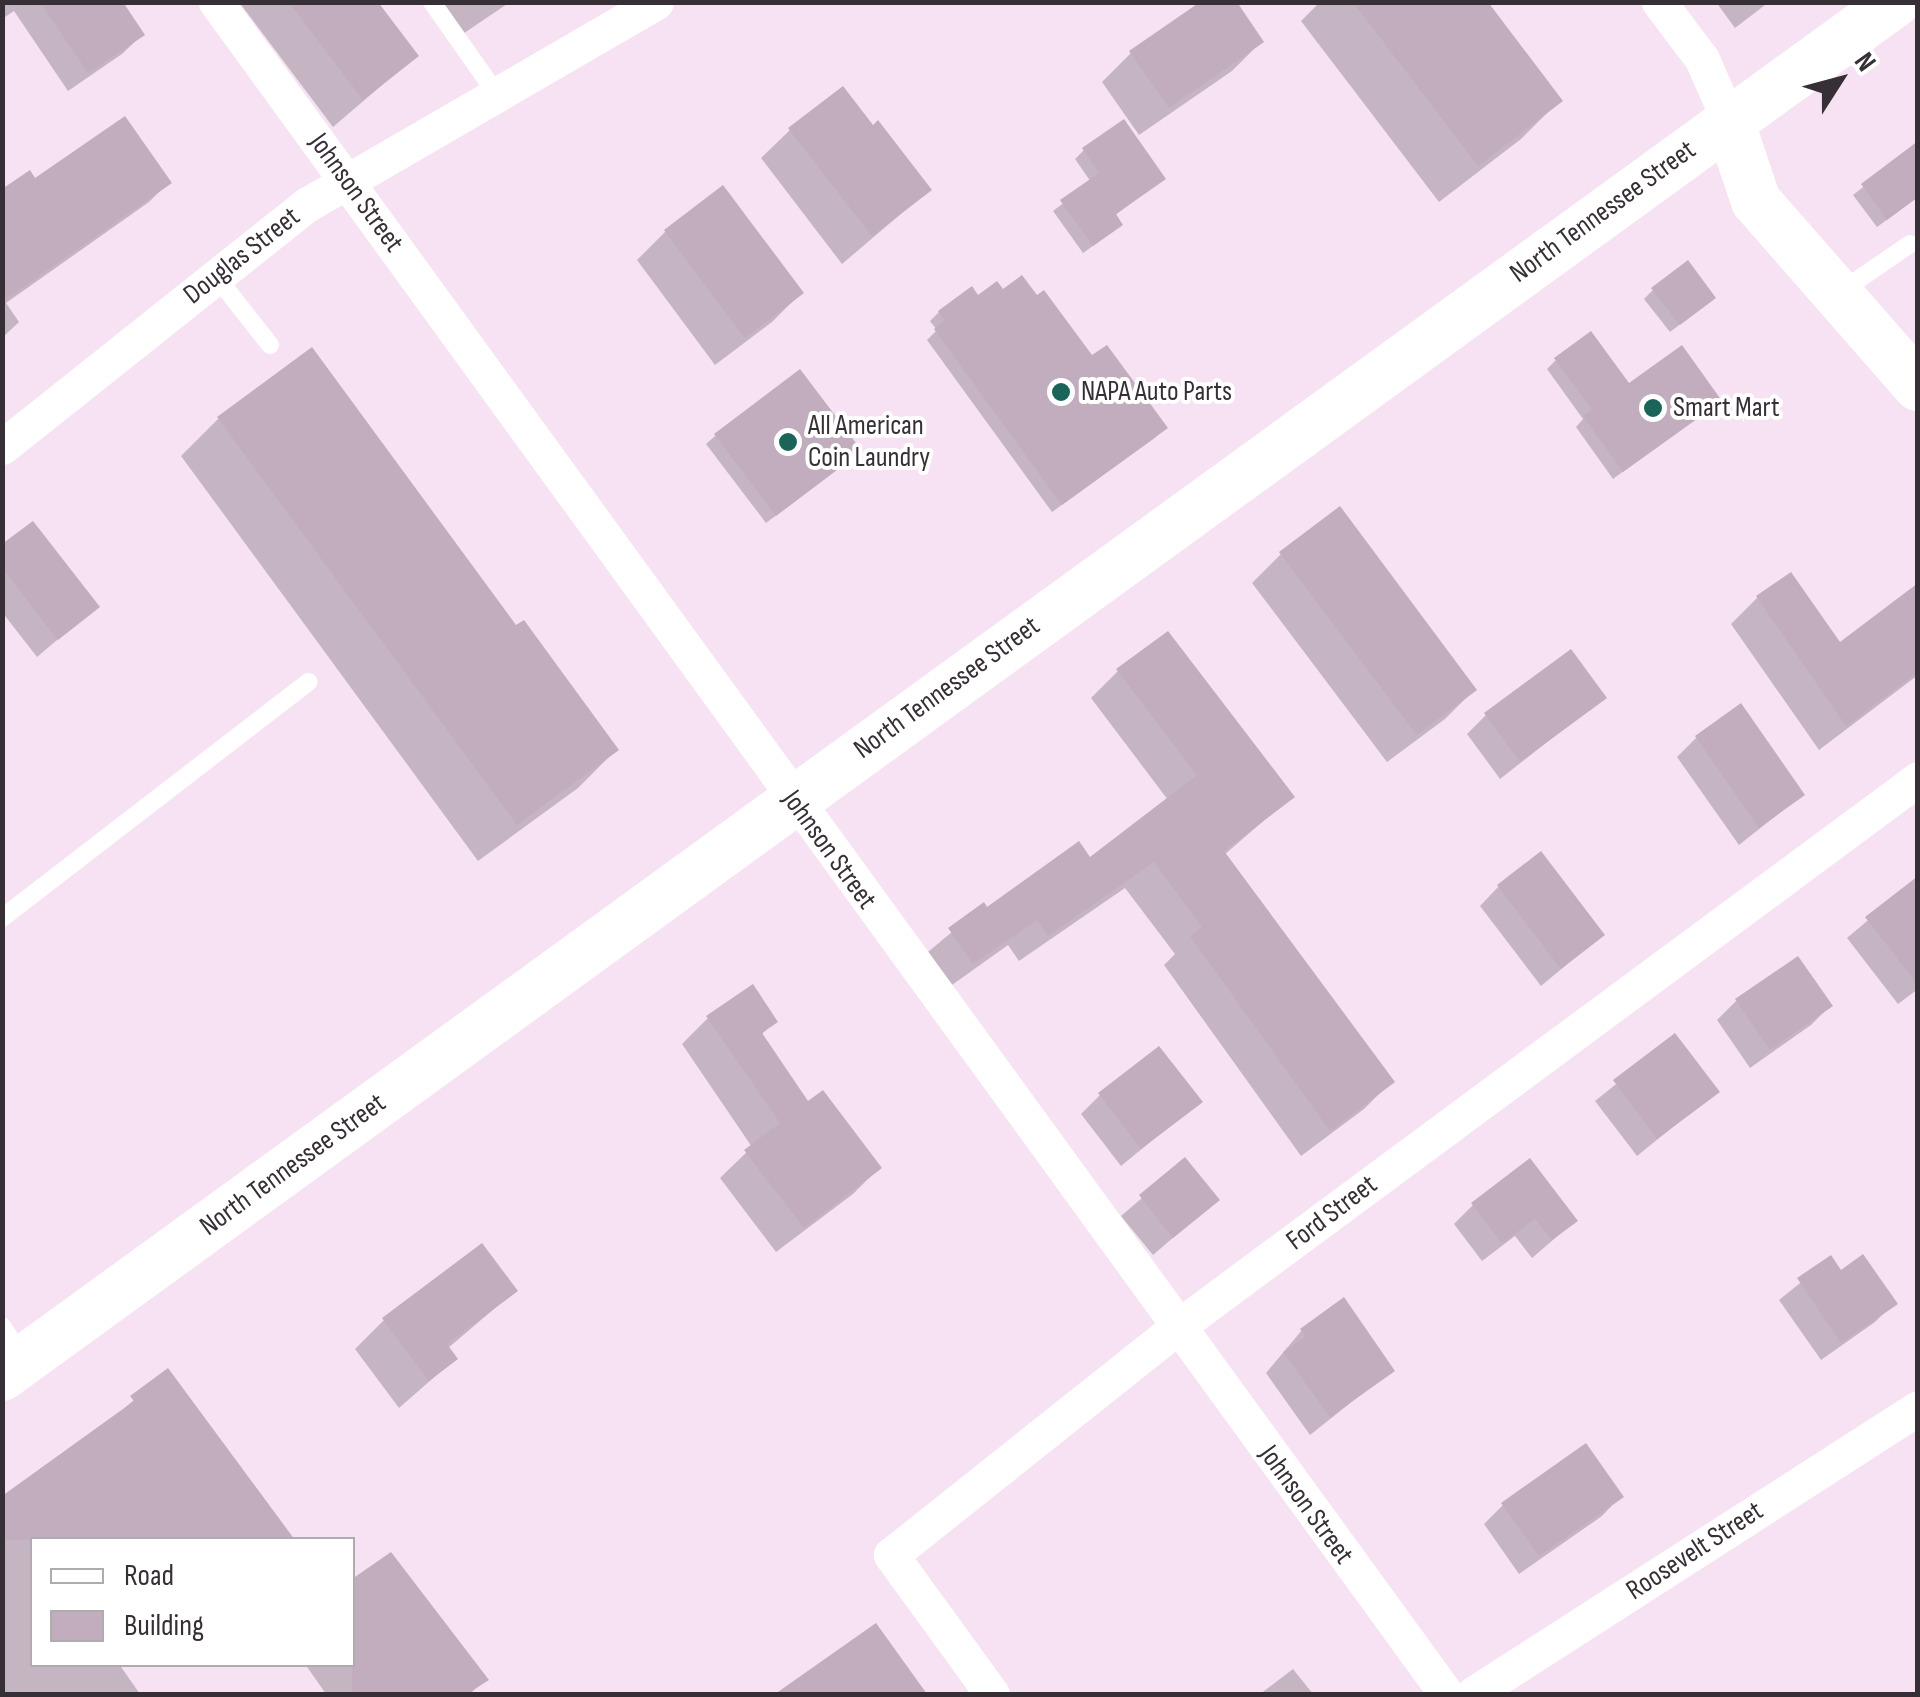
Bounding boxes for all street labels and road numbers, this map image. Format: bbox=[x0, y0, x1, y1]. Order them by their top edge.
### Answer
street label: Johnson Street bbox=[302, 127, 410, 259]
street label: North Tennessee Street bbox=[1504, 133, 1702, 291]
street label: Douglas Street bbox=[177, 200, 307, 312]
street label: North Tennessee Street bbox=[848, 609, 1046, 767]
street label: Johnson Street bbox=[775, 784, 883, 916]
street label: North Tennessee Street bbox=[194, 1086, 392, 1244]
street label: Ford Street bbox=[1280, 1168, 1384, 1258]
street label: Johnson Street bbox=[1252, 1439, 1360, 1571]
street label: Roosevelt Street bbox=[1620, 1494, 1770, 1608]

